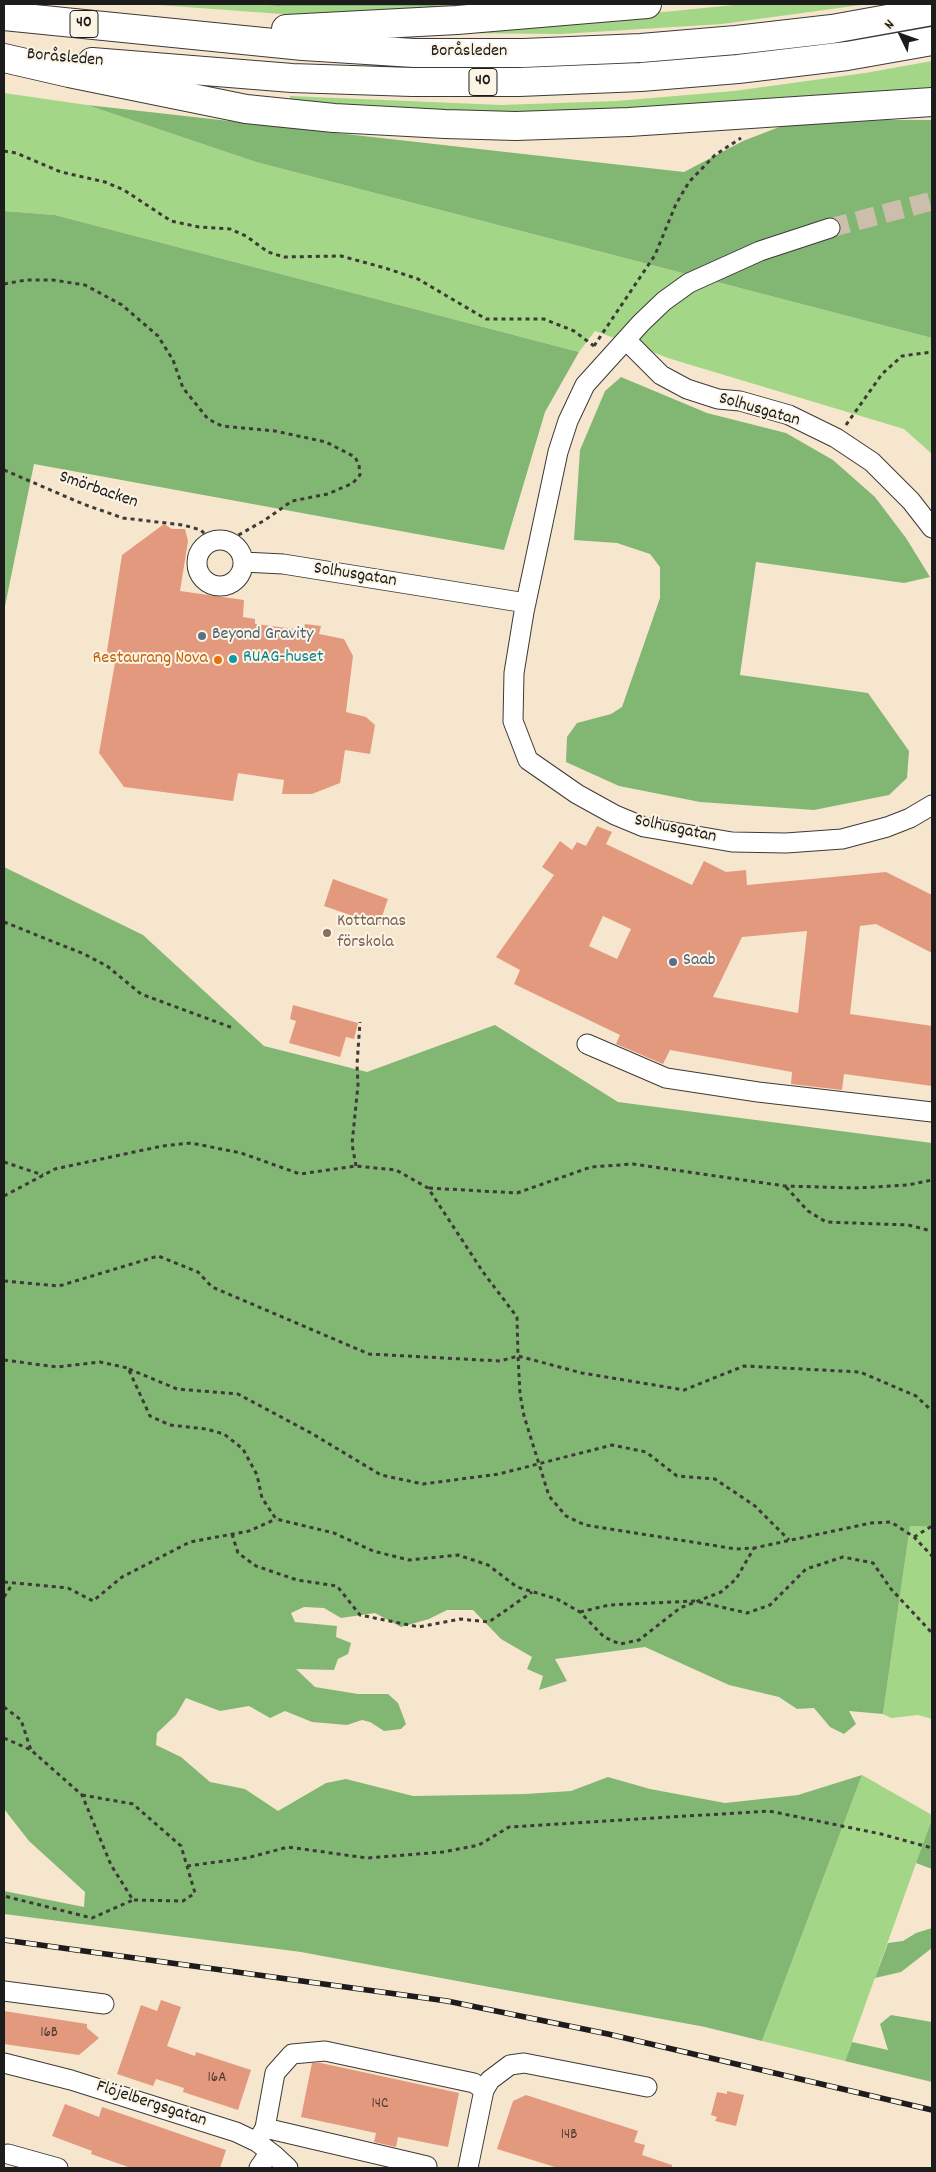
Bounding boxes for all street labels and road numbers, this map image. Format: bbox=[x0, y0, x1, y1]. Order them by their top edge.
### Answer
road number: 40 bbox=[70, 10, 98, 38]
street label: Boråsleden bbox=[431, 42, 507, 64]
street label: Boråsleden bbox=[26, 45, 104, 73]
road number: 40 bbox=[469, 68, 497, 95]
street label: Solhusgatan bbox=[716, 389, 802, 433]
street label: Smörbacken bbox=[56, 467, 140, 515]
street label: Solhusgatan bbox=[312, 559, 398, 593]
street label: Solhusgatan bbox=[632, 811, 718, 849]
street label: Flöjelbergsgatan bbox=[93, 2077, 209, 2133]

